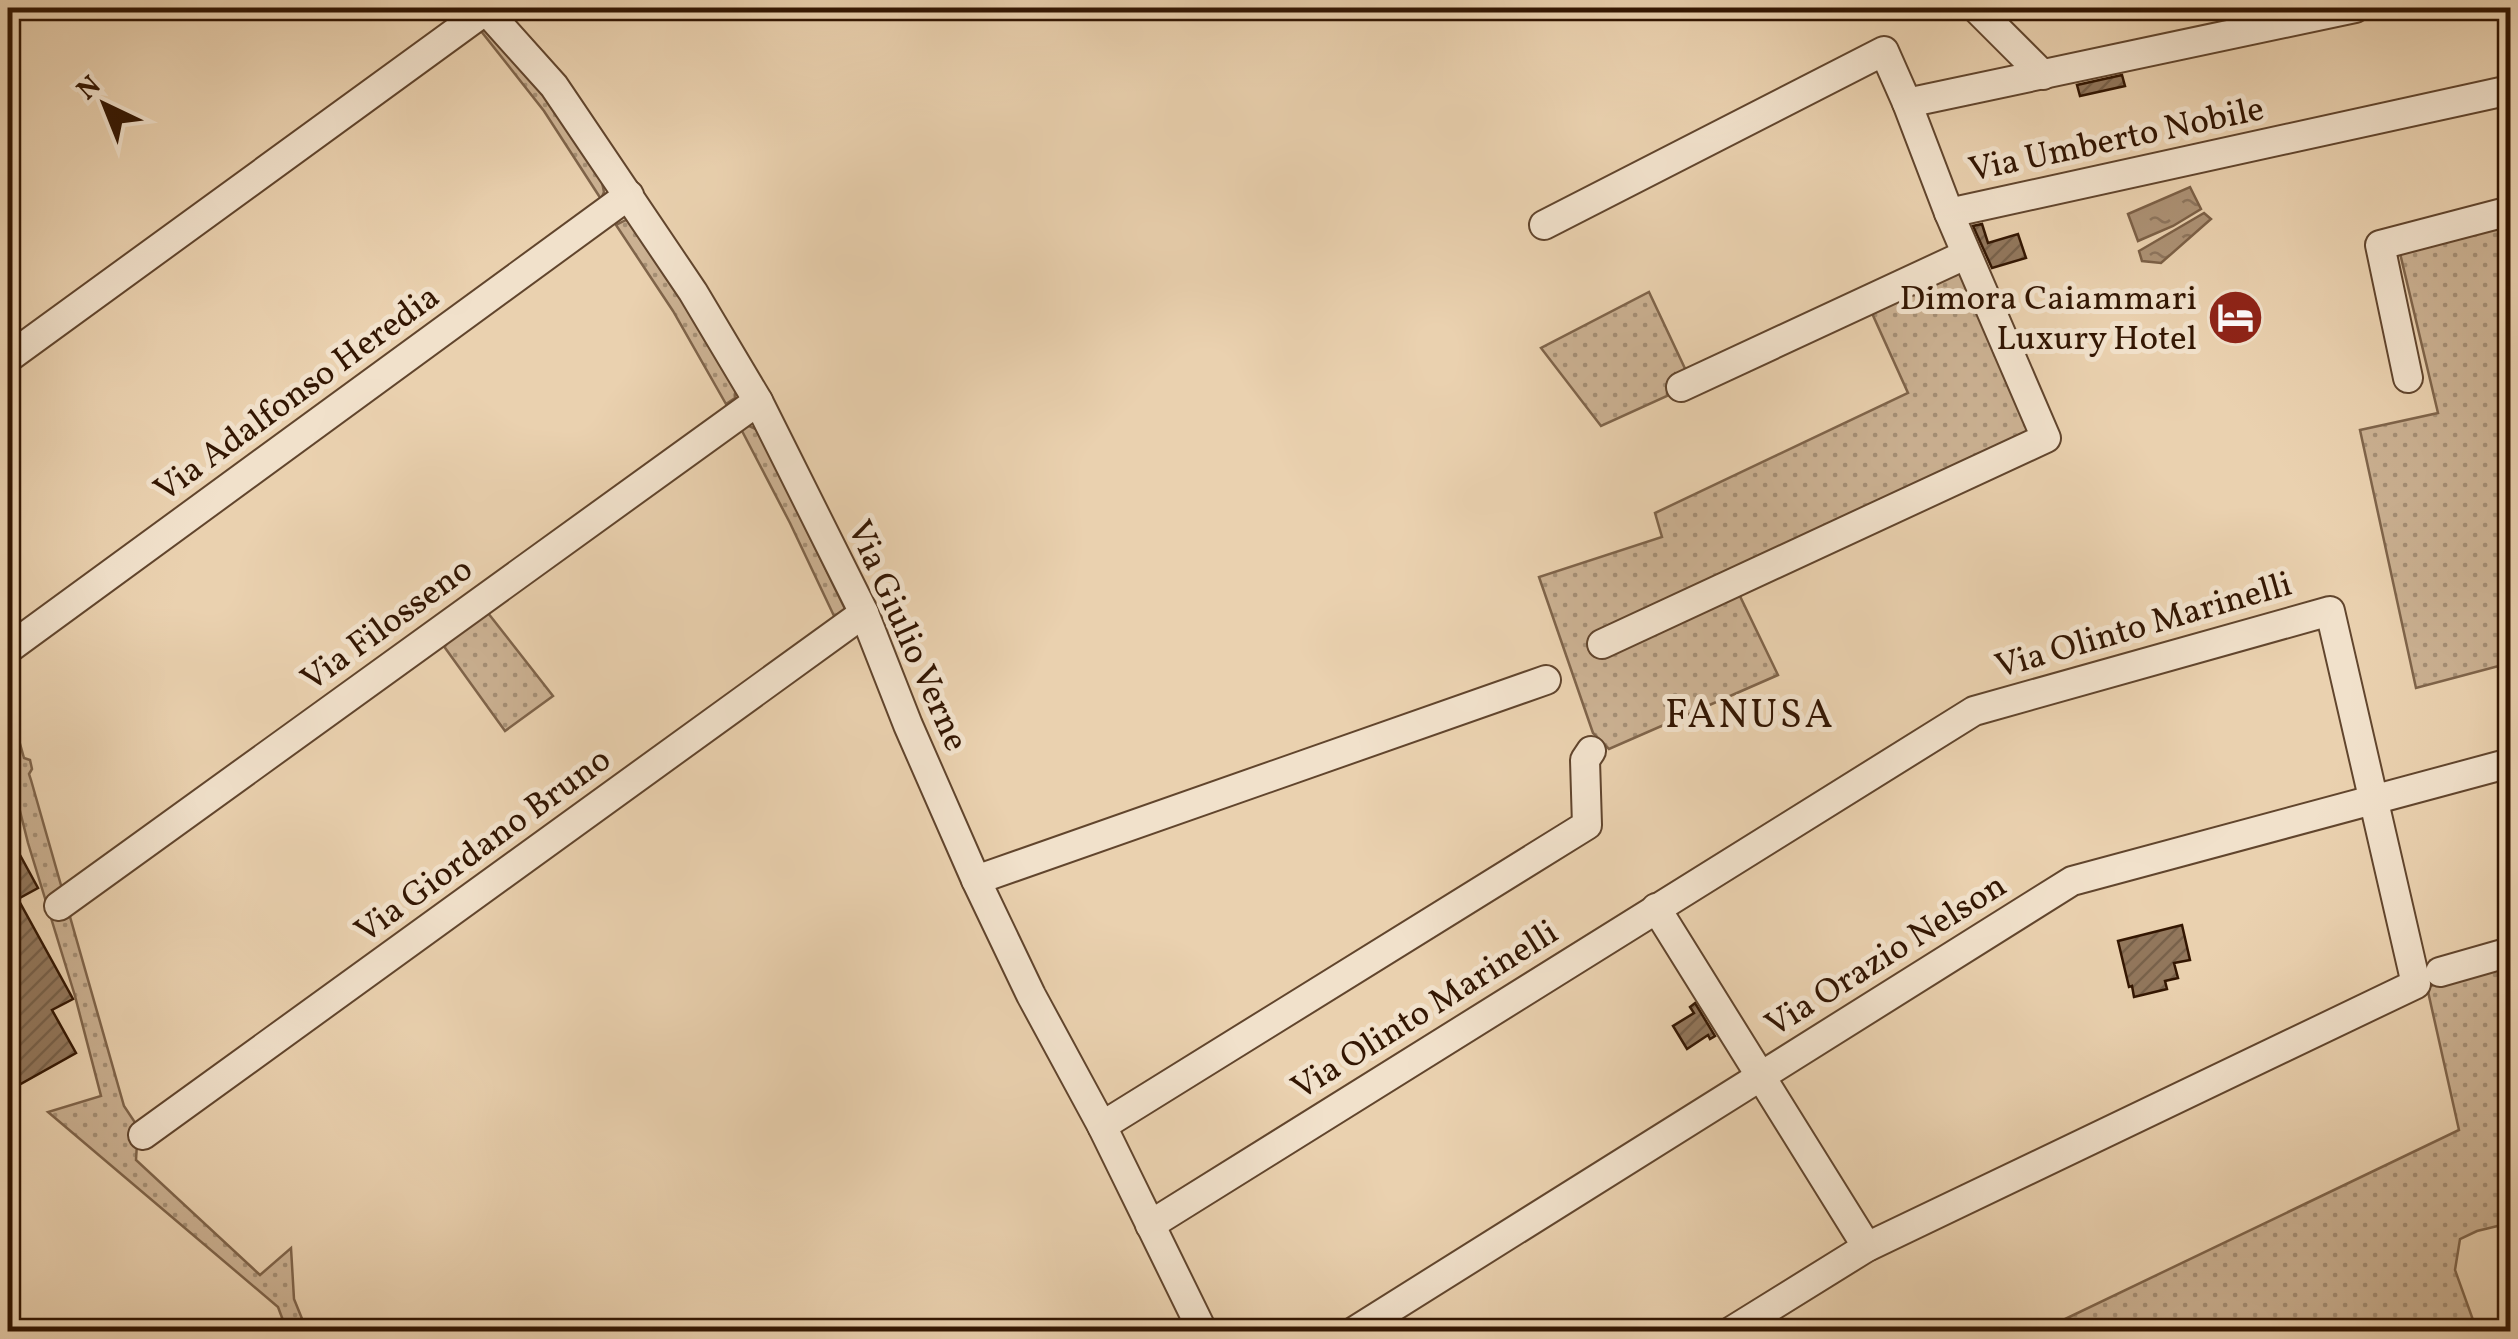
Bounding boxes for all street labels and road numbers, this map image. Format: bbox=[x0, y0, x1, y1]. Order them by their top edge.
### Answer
street label: Via Umberto Nobile bbox=[1965, 86, 2269, 196]
street label: Via Adalfonso Heredia bbox=[145, 274, 451, 515]
street label: Via Giulio Verne bbox=[834, 513, 979, 759]
street label: Via Filosseno bbox=[292, 547, 483, 704]
street label: Via Olinto Marinelli bbox=[1990, 562, 2298, 692]
street label: Via Giordano Bruno bbox=[346, 737, 622, 956]
street label: Via Orazio Nelson bbox=[1757, 863, 2016, 1050]
street label: Via Olinto Marinelli bbox=[1283, 910, 1568, 1113]

